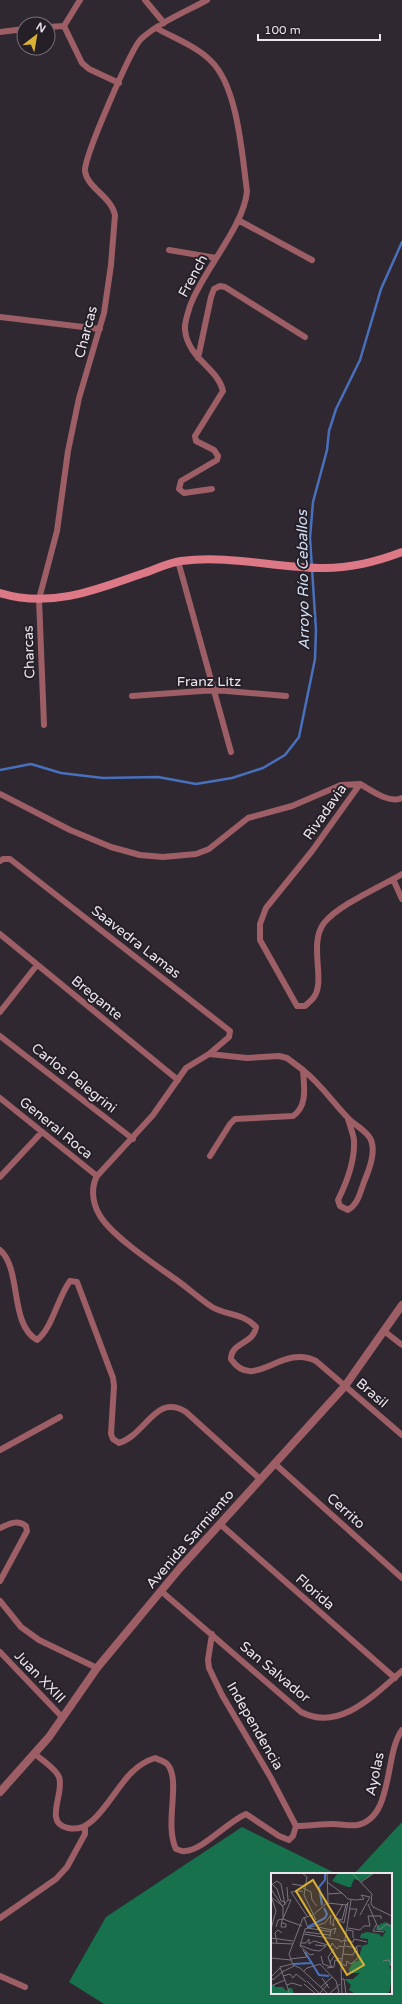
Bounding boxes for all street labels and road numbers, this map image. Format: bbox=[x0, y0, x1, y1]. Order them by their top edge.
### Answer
street label: French bbox=[175, 252, 211, 300]
street label: Charcas bbox=[71, 304, 101, 360]
street label: Charcas bbox=[20, 625, 38, 679]
street label: Franz Litz bbox=[177, 673, 241, 690]
street label: Rivadavia bbox=[300, 781, 350, 843]
street label: Saavedra Lamas bbox=[88, 902, 184, 982]
street label: Bregante bbox=[68, 972, 126, 1024]
street label: Carlos Pelegrini bbox=[28, 1039, 120, 1117]
street label: General Roca bbox=[16, 1093, 96, 1163]
street label: Brasil bbox=[353, 1375, 391, 1411]
street label: Avenida Sarmiento bbox=[142, 1486, 238, 1592]
street label: Cerrito bbox=[323, 1489, 369, 1533]
street label: Florida bbox=[292, 1571, 338, 1613]
street label: San Salvador bbox=[236, 1638, 314, 1707]
street label: Juan XXIII bbox=[11, 1647, 69, 1707]
street label: Independencia bbox=[223, 1679, 287, 1773]
street label: Ayolas bbox=[362, 1750, 388, 1797]

